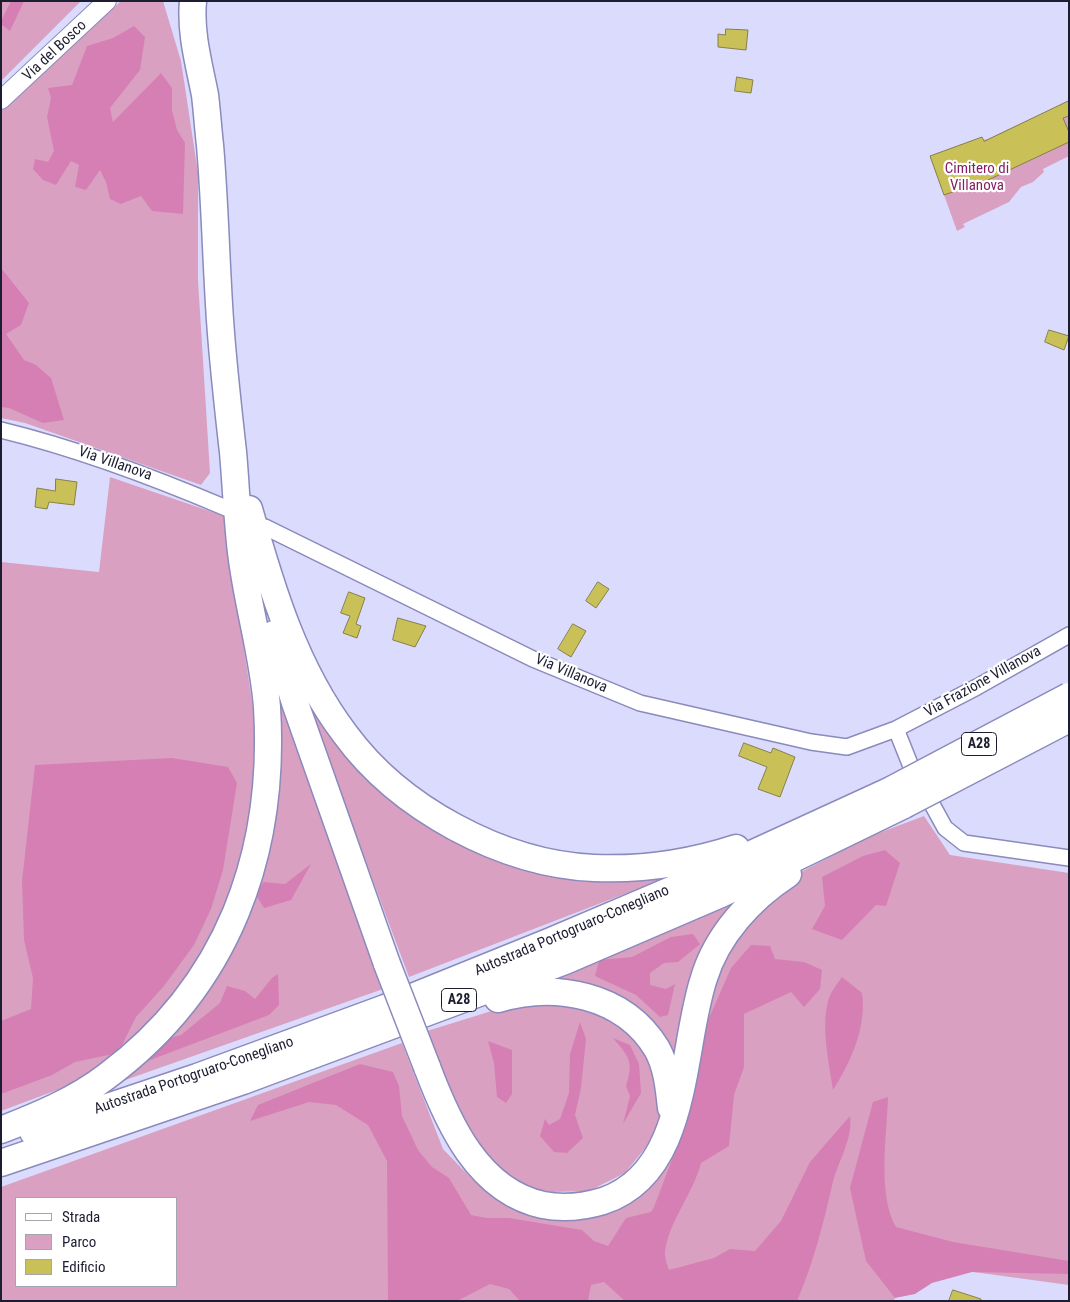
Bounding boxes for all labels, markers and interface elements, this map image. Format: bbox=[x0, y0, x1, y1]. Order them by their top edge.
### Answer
street label: Via del Bosco bbox=[19, 17, 91, 85]
park label: Cimitero di Villanova bbox=[945, 160, 1009, 195]
street label: Via Villanova bbox=[76, 443, 154, 485]
street label: Via Frazione Villanova bbox=[922, 643, 1044, 721]
street label: Via Villanova bbox=[532, 651, 610, 697]
road number: A28 bbox=[962, 732, 996, 756]
street label: Autostrada Portogruaro-Conegliano bbox=[472, 882, 672, 980]
road number: A28 bbox=[442, 988, 476, 1012]
street label: Autostrada Portogruaro-Conegliano bbox=[92, 1033, 296, 1119]
legend bbox=[15, 1197, 178, 1287]
text: Strada bbox=[62, 1208, 100, 1226]
text: Parco bbox=[62, 1233, 96, 1251]
text: Edificio bbox=[62, 1258, 105, 1276]

